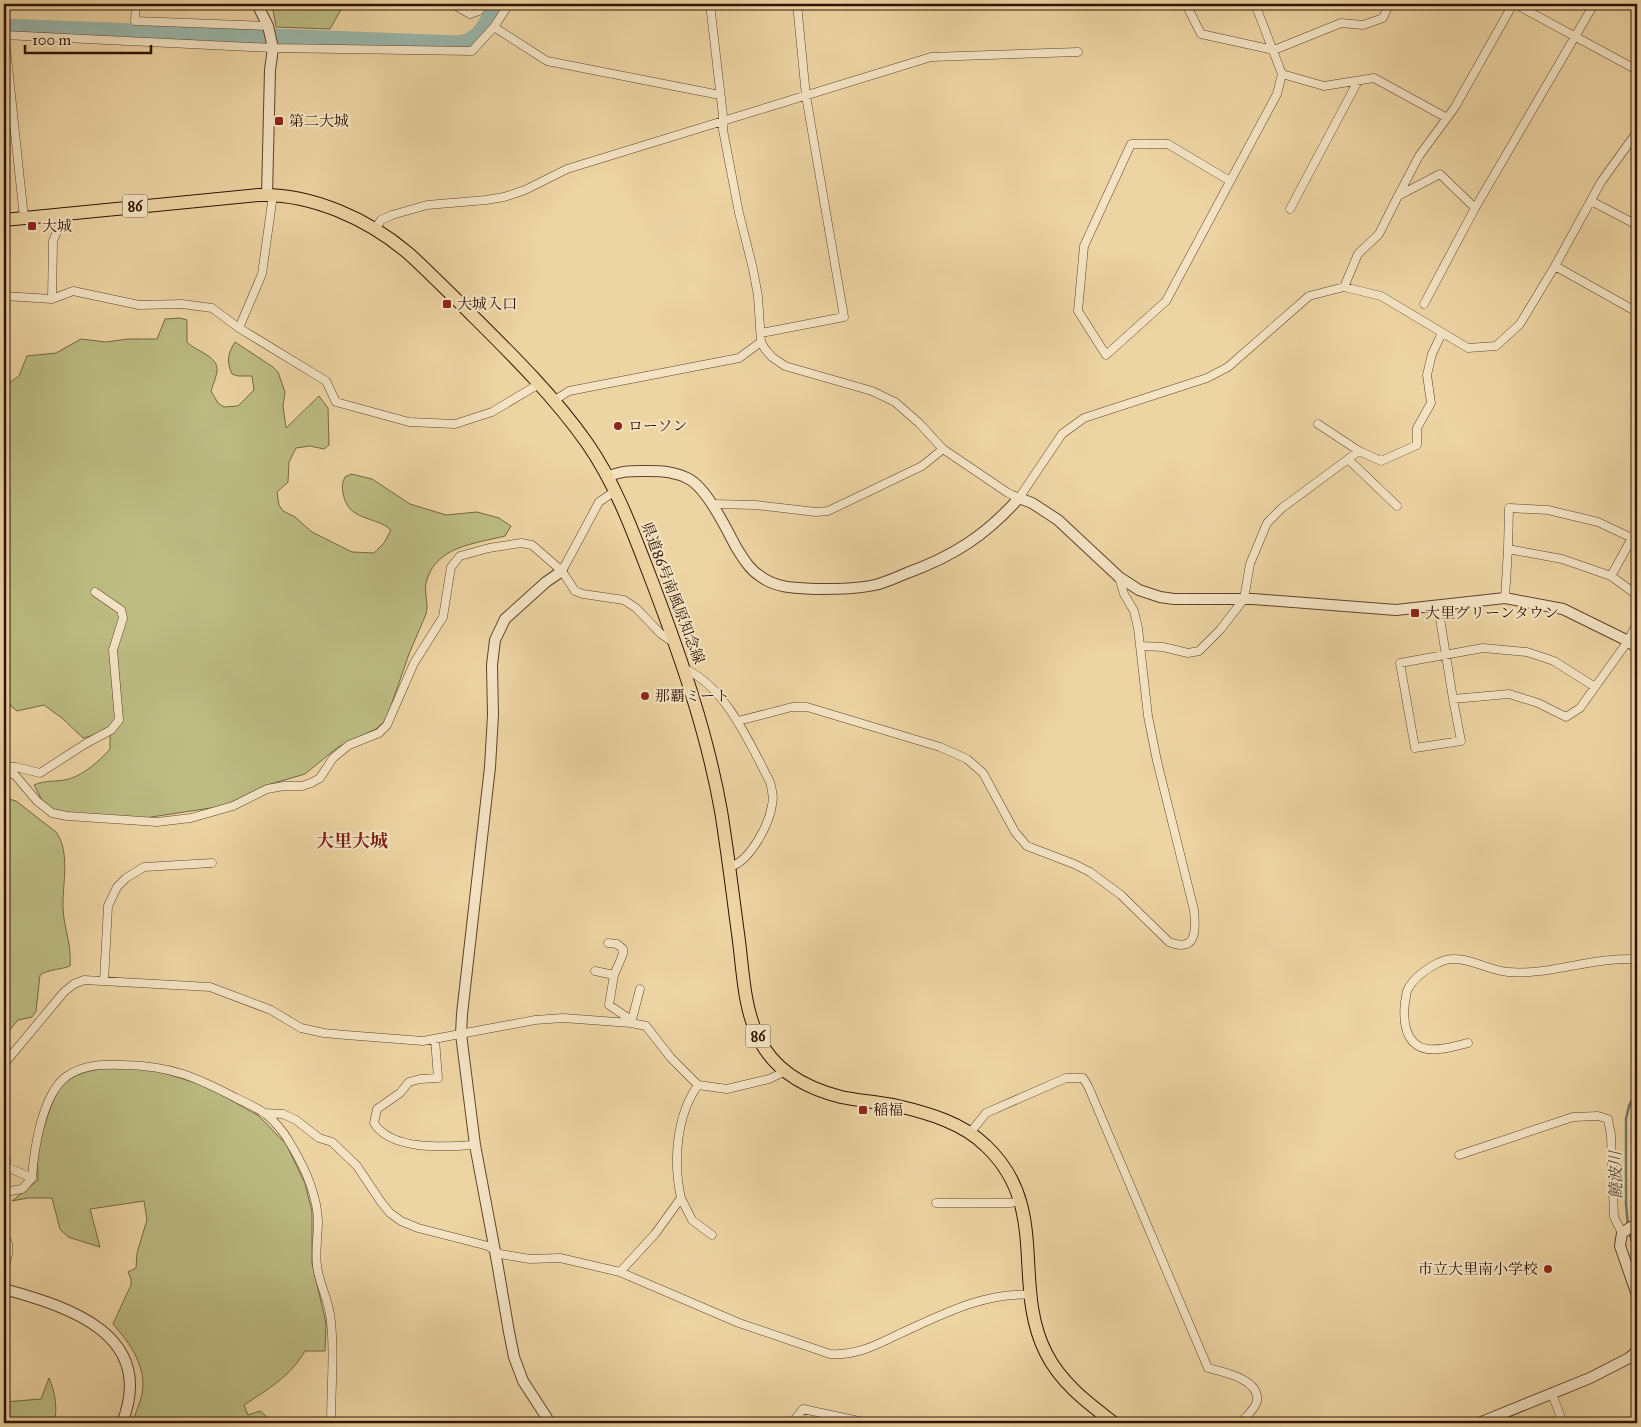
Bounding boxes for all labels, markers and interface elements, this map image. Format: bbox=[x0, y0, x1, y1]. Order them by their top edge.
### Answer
scale bar bbox=[25, 22, 151, 54]
text: 100 m bbox=[32, 31, 72, 49]
place label: 第二大城 bbox=[289, 112, 349, 130]
marker: 第二大城 bbox=[273, 115, 285, 127]
road number: 86 bbox=[122, 195, 148, 218]
place label: 大城 bbox=[42, 217, 72, 235]
marker: 大城 bbox=[26, 220, 38, 232]
place label: 大城入口 bbox=[457, 295, 517, 313]
marker: 大城入口 bbox=[441, 298, 453, 310]
place label: ローソン bbox=[628, 417, 687, 435]
marker: ローソン bbox=[612, 420, 624, 432]
street label: 県道86号南風原知念線 bbox=[638, 519, 708, 667]
place label: 大里グリーンタウン bbox=[1425, 604, 1559, 622]
marker: 大里グリーンタウン bbox=[1409, 607, 1421, 619]
place label: 那覇ミート bbox=[655, 687, 730, 705]
marker: 那覇ミート bbox=[639, 690, 651, 702]
district label: 大里大城 bbox=[316, 830, 388, 852]
road number: 86 bbox=[746, 1024, 770, 1048]
place label: 稲福 bbox=[873, 1101, 903, 1119]
marker: 稲福 bbox=[857, 1104, 869, 1116]
water label: 饒波川 bbox=[1606, 1149, 1625, 1199]
place label: 市立大里南小学校 bbox=[1418, 1260, 1538, 1278]
marker: 市立大里南小学校 bbox=[1542, 1263, 1554, 1275]

